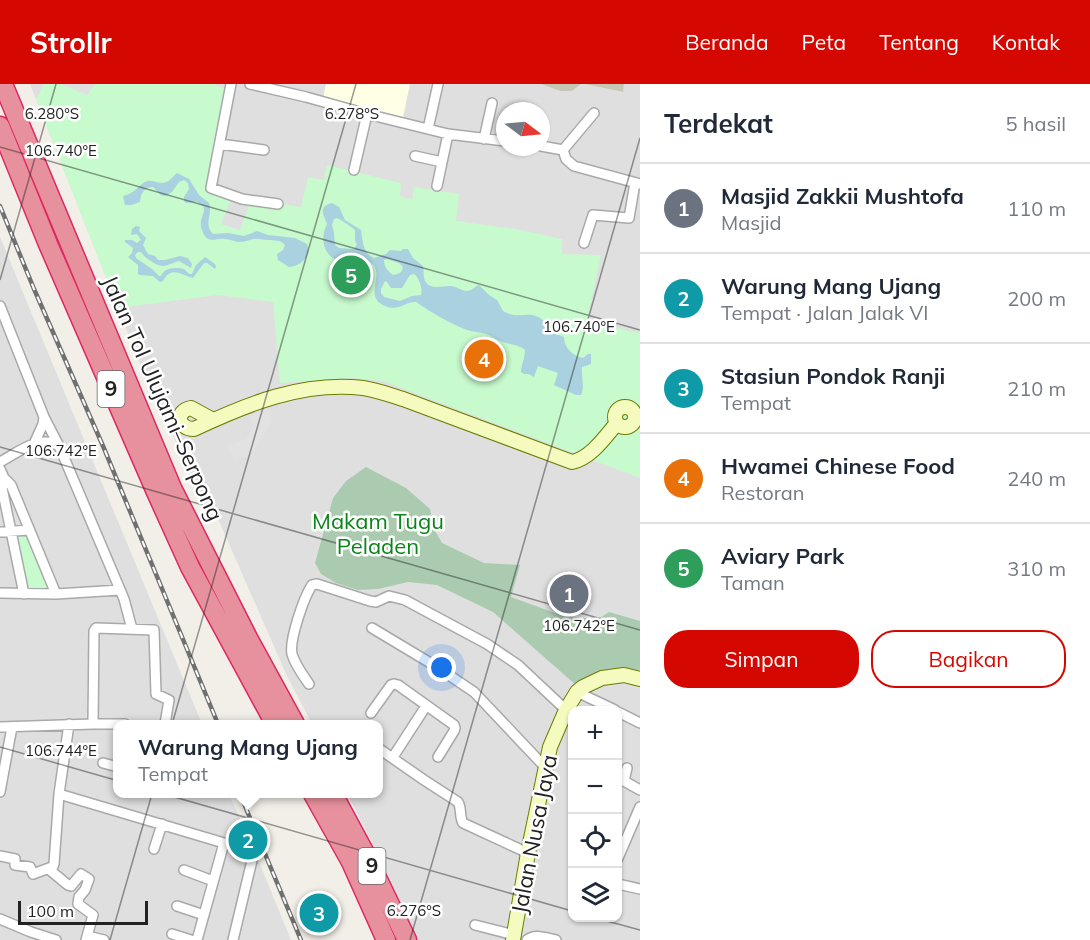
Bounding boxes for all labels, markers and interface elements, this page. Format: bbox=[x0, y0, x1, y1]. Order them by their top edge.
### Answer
text: Strollr bbox=[30, 25, 112, 60]
text: Beranda bbox=[685, 29, 769, 55]
text: Peta bbox=[802, 29, 846, 55]
text: Tentang bbox=[879, 29, 959, 55]
text: Kontak bbox=[992, 29, 1060, 55]
north arrow bbox=[496, 102, 550, 156]
text: 6.280°S bbox=[25, 104, 79, 123]
text: 6.278°S bbox=[325, 104, 379, 123]
text: Terdekat bbox=[664, 107, 773, 140]
text: 5 hasil bbox=[1006, 111, 1066, 136]
text: 106.740°E bbox=[25, 141, 97, 160]
text: Masjid Zakkii Mushtofa bbox=[721, 182, 964, 210]
text: 1 bbox=[678, 196, 690, 221]
text: 110 m bbox=[1007, 196, 1066, 221]
text: Masjid bbox=[721, 210, 782, 235]
pin: 5 bbox=[332, 252, 370, 297]
street label: Jalan Tol Ulujami–Serpong bbox=[96, 271, 230, 525]
text: Warung Mang Ujang bbox=[721, 272, 941, 300]
text: 2 bbox=[678, 286, 690, 311]
text: 200 m bbox=[1007, 286, 1066, 311]
text: Tempat · Jalan Jalak VI bbox=[721, 300, 928, 325]
text: 106.740°E bbox=[543, 317, 615, 336]
pin: 4 bbox=[464, 336, 504, 382]
text: Stasiun Pondok Ranji bbox=[721, 362, 945, 390]
road number: 9 bbox=[98, 371, 124, 407]
text: 3 bbox=[678, 376, 690, 401]
text: 210 m bbox=[1007, 376, 1066, 401]
text: Tempat bbox=[721, 390, 791, 415]
text: 106.742°E bbox=[25, 441, 97, 460]
text: Hwamei Chinese Food bbox=[721, 452, 955, 480]
text: 4 bbox=[678, 466, 690, 491]
text: 240 m bbox=[1007, 466, 1066, 491]
text: Restoran bbox=[721, 480, 805, 505]
park label: Makam Tugu Peladen bbox=[312, 507, 444, 560]
text: Aviary Park bbox=[721, 542, 844, 570]
text: 5 bbox=[678, 556, 690, 581]
text: 310 m bbox=[1007, 556, 1066, 581]
text: Taman bbox=[721, 570, 785, 595]
pin: 1 bbox=[550, 572, 588, 616]
text: 106.742°E bbox=[543, 616, 615, 635]
button: Simpan bbox=[664, 630, 859, 688]
button: Bagikan bbox=[871, 630, 1066, 688]
your location bbox=[427, 653, 456, 682]
map controls bbox=[568, 706, 622, 922]
button: + bbox=[568, 706, 622, 760]
popup bbox=[113, 720, 383, 798]
text: Warung Mang Ujang bbox=[138, 733, 358, 761]
text: 106.744°E bbox=[25, 741, 97, 760]
street label: Jalan Nusa Jaya bbox=[505, 752, 563, 916]
button: − bbox=[568, 760, 622, 814]
text: Tempat bbox=[138, 761, 208, 786]
button: locate bbox=[568, 814, 622, 868]
pin: 2 bbox=[228, 818, 268, 862]
road number: 9 bbox=[358, 848, 386, 884]
button: layers bbox=[568, 868, 622, 922]
pin: 3 bbox=[300, 890, 338, 936]
scale bar bbox=[18, 898, 148, 926]
text: 100 m bbox=[27, 901, 74, 921]
text: 6.276°S bbox=[387, 901, 441, 920]

